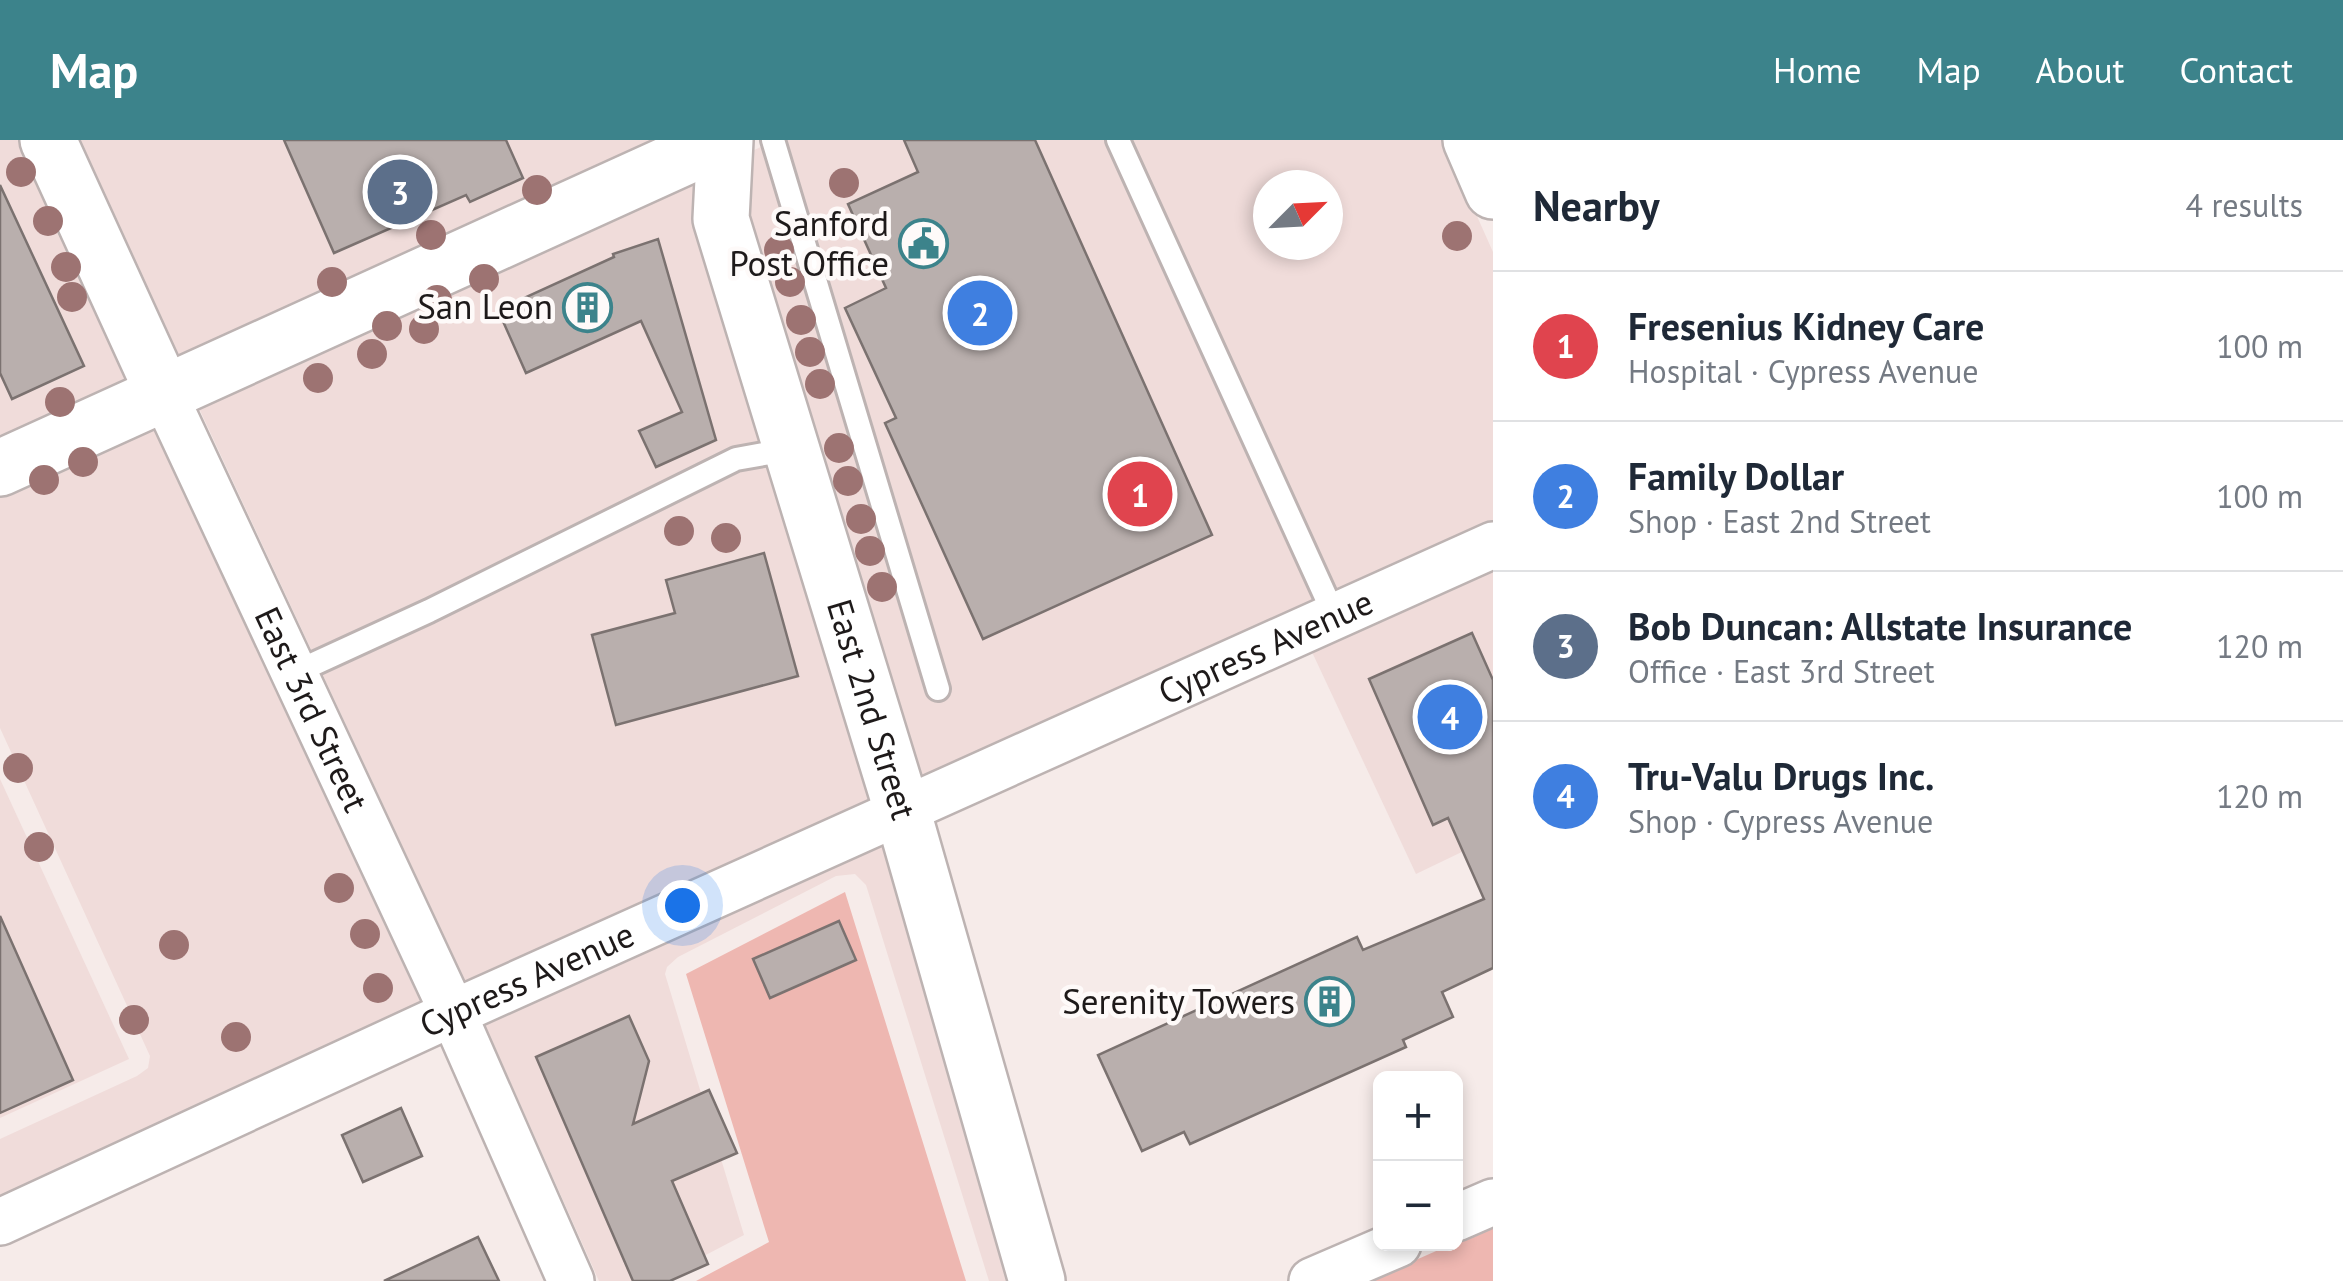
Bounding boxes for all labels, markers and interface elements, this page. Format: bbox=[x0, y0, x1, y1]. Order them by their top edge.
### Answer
text: Map bbox=[50, 39, 138, 101]
text: Home bbox=[1773, 47, 1862, 93]
text: Map bbox=[1917, 47, 1981, 93]
text: About bbox=[2036, 47, 2124, 93]
text: Contact bbox=[2179, 47, 2293, 93]
pin: 3 bbox=[368, 155, 432, 230]
north arrow bbox=[1253, 170, 1343, 260]
text: Nearby bbox=[1533, 178, 1660, 233]
text: 4 results bbox=[2185, 184, 2303, 226]
place label: Sanford Post Office bbox=[729, 200, 889, 286]
public building icon: Sanford Post Office bbox=[898, 218, 950, 270]
pin: 2 bbox=[948, 276, 1012, 350]
building icon: San Leon bbox=[562, 281, 614, 333]
place label: San Leon bbox=[417, 283, 553, 329]
text: Fresenius Kidney Care bbox=[1628, 301, 1984, 350]
text: 1 bbox=[1556, 325, 1575, 367]
text: 100 m bbox=[2216, 325, 2303, 367]
text: Hospital · Cypress Avenue bbox=[1628, 350, 1978, 392]
text: Family Dollar bbox=[1628, 451, 1844, 500]
pin: 1 bbox=[1108, 456, 1172, 532]
text: 2 bbox=[1556, 475, 1575, 517]
text: 100 m bbox=[2216, 475, 2303, 517]
text: Shop · East 2nd Street bbox=[1628, 500, 1931, 542]
street label: Cypress Avenue bbox=[1151, 578, 1380, 715]
street label: East 2nd Street bbox=[817, 593, 928, 825]
street label: East 3rd Street bbox=[245, 599, 380, 819]
text: Bob Duncan: Allstate Insurance bbox=[1628, 601, 2132, 650]
text: 3 bbox=[1556, 625, 1575, 667]
text: 120 m bbox=[2216, 625, 2303, 667]
text: Office · East 3rd Street bbox=[1628, 650, 1935, 692]
pin: 4 bbox=[1418, 680, 1482, 754]
text: Tru-Valu Drugs Inc. bbox=[1628, 751, 1934, 800]
text: 4 bbox=[1556, 775, 1575, 817]
text: 120 m bbox=[2216, 775, 2303, 817]
text: Shop · Cypress Avenue bbox=[1628, 800, 1933, 842]
your location bbox=[657, 880, 708, 931]
street label: Cypress Avenue bbox=[412, 911, 641, 1047]
building icon: Serenity Towers bbox=[1304, 976, 1356, 1028]
place label: Serenity Towers bbox=[1062, 978, 1295, 1024]
map controls bbox=[1373, 1071, 1463, 1251]
button: + bbox=[1373, 1071, 1463, 1161]
button: − bbox=[1373, 1161, 1463, 1251]

